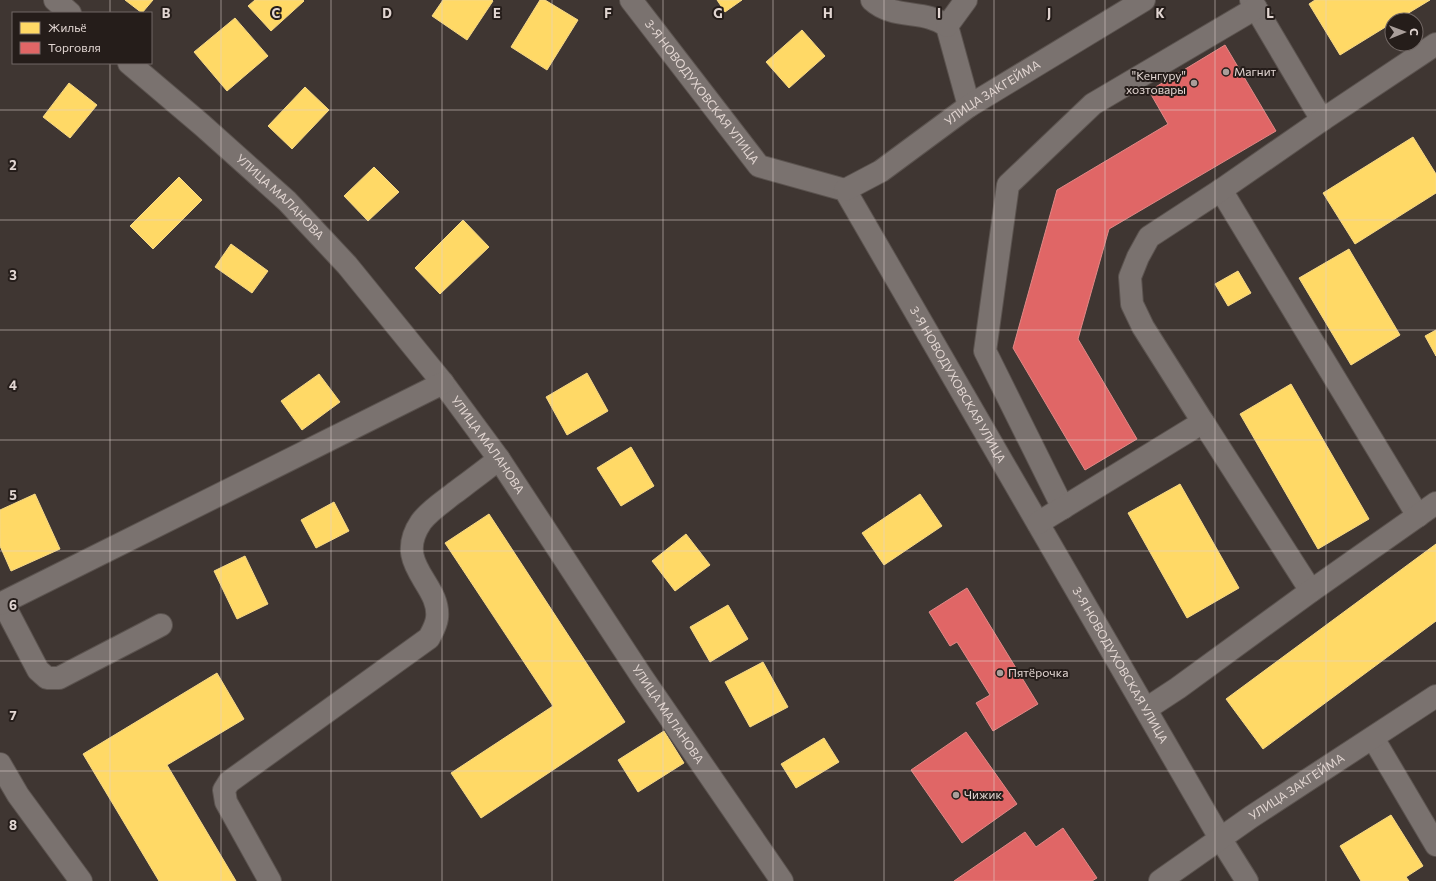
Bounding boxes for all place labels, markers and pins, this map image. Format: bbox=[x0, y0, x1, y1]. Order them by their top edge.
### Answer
place label: Магнит bbox=[1234, 64, 1277, 78]
marker: Магнит bbox=[1221, 67, 1231, 77]
place label: "Кенгуру" хозтовары bbox=[1126, 68, 1186, 96]
marker: "Кенгуру" хозтовары bbox=[1189, 78, 1199, 88]
place label: Пятёрочка bbox=[1008, 665, 1068, 679]
marker: Пятёрочка bbox=[995, 668, 1005, 678]
place label: Чижик bbox=[964, 787, 1002, 801]
marker: Чижик bbox=[951, 790, 961, 800]

